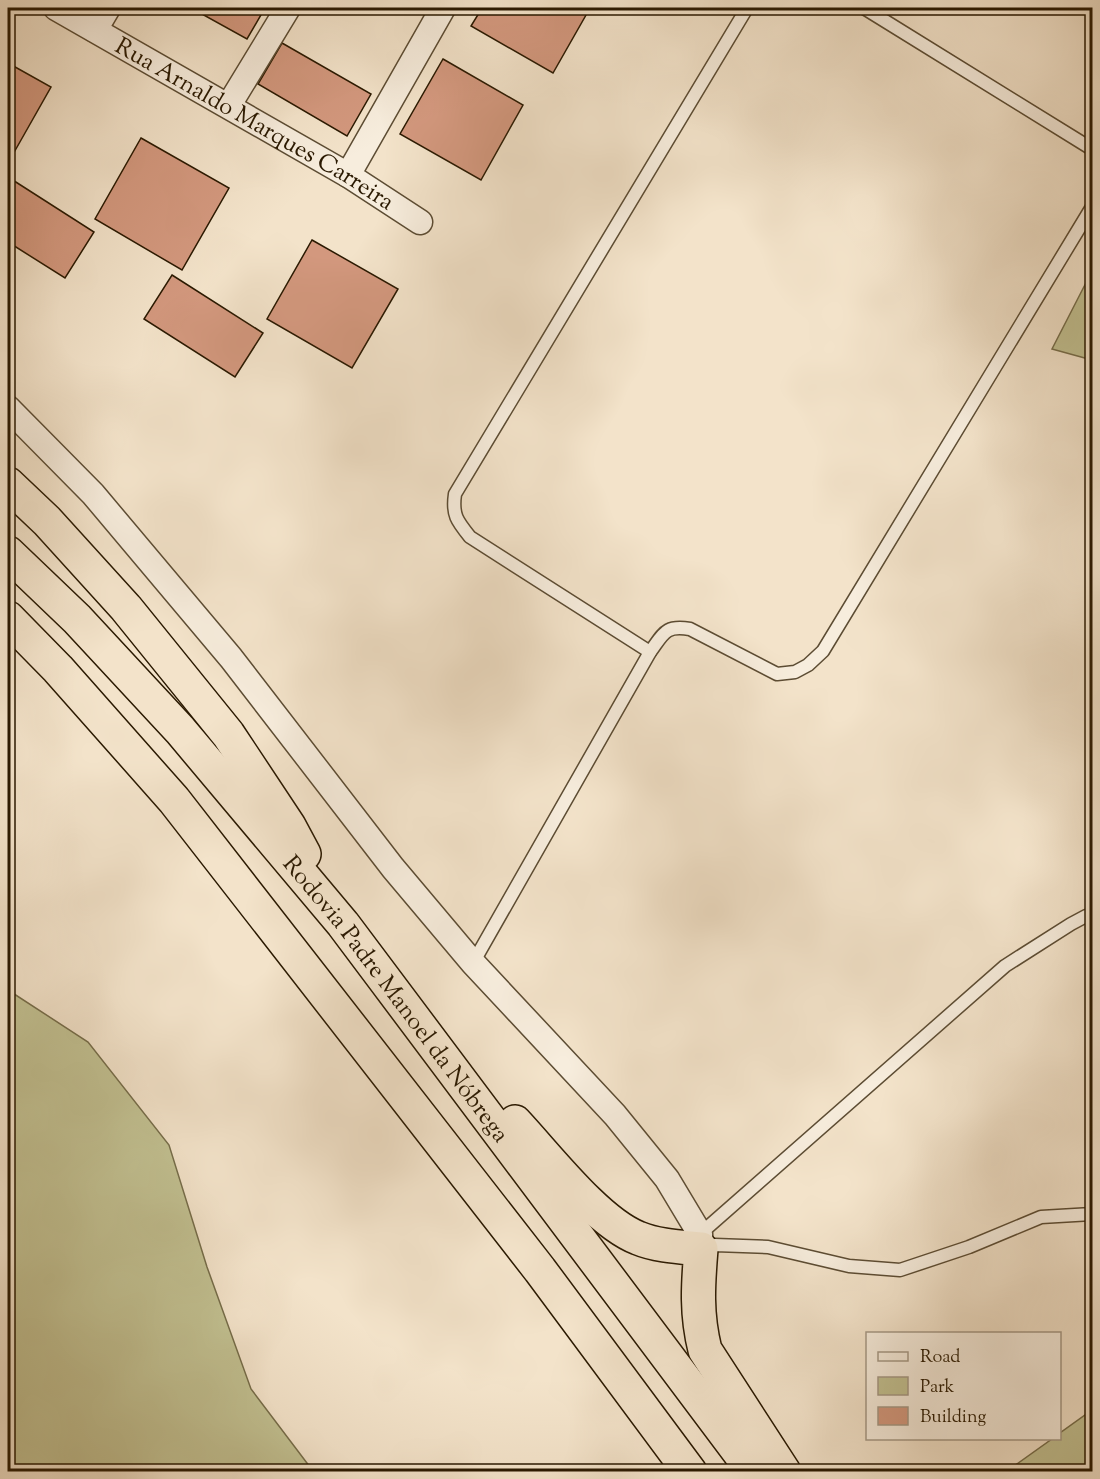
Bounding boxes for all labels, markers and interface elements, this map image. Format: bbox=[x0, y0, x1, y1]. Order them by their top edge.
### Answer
street label: Rua Arnaldo Marques Carreira bbox=[108, 30, 400, 220]
street label: Rodovia Padre Manoel da Nóbrega bbox=[273, 849, 516, 1151]
legend bbox=[866, 1332, 1061, 1440]
text: Road bbox=[920, 1345, 960, 1371]
text: Park bbox=[920, 1375, 955, 1401]
text: Building bbox=[920, 1405, 986, 1431]

